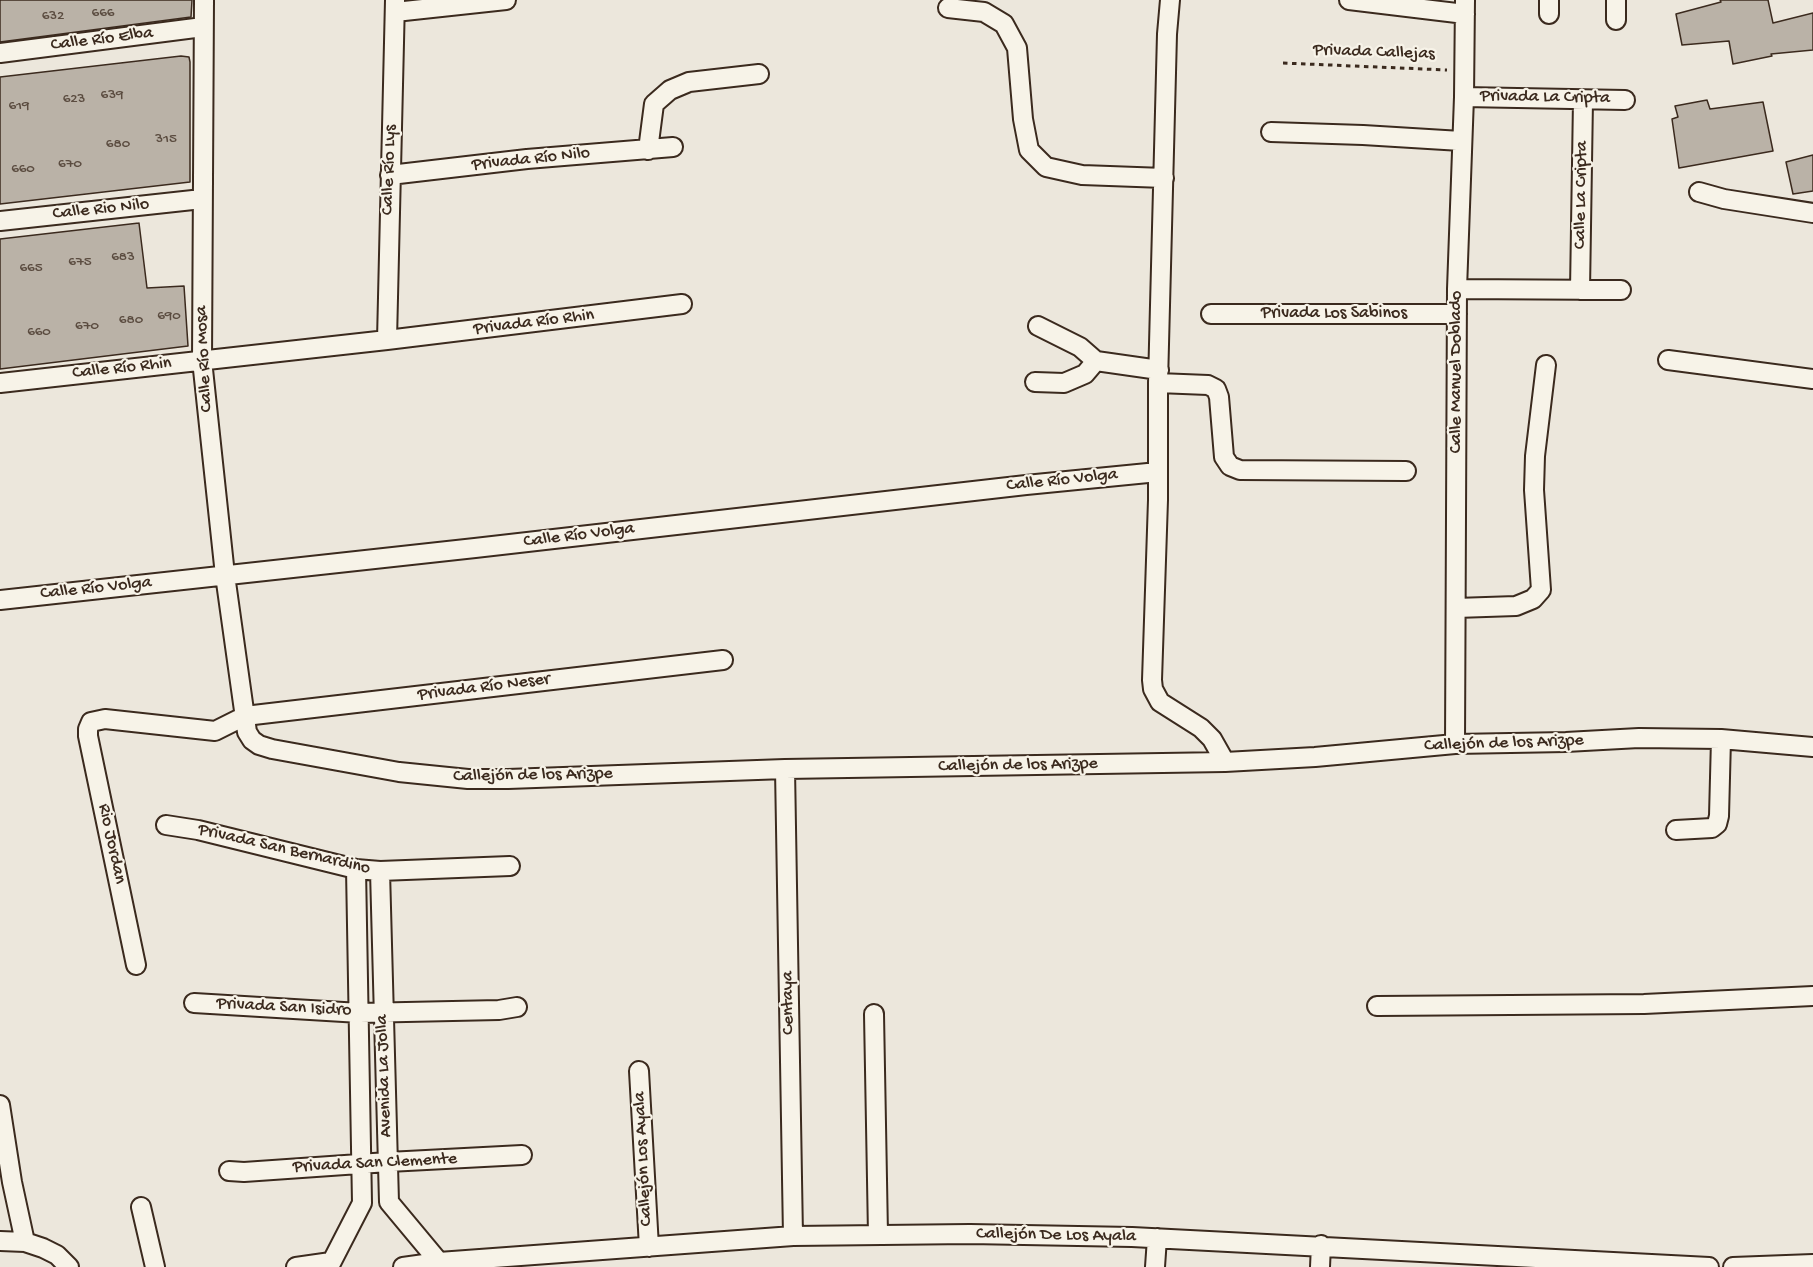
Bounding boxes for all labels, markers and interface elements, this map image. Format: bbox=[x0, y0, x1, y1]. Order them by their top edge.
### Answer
house number: 666 bbox=[92, 5, 114, 23]
house number: 632 bbox=[42, 8, 64, 26]
street label: Calle Río Elba bbox=[50, 23, 154, 57]
street label: Privada Callejas bbox=[1313, 40, 1435, 66]
street label: Privada La Cripta bbox=[1480, 86, 1610, 110]
house number: 639 bbox=[101, 87, 123, 105]
house number: 623 bbox=[63, 91, 85, 109]
house number: 619 bbox=[8, 98, 30, 116]
street label: Calle Río Lys bbox=[378, 125, 402, 215]
house number: 315 bbox=[155, 131, 177, 149]
house number: 680 bbox=[106, 136, 130, 154]
street label: Calle La Cripta bbox=[1570, 141, 1594, 249]
street label: Privada Río Nilo bbox=[471, 143, 591, 177]
house number: 670 bbox=[58, 156, 82, 174]
house number: 660 bbox=[11, 161, 35, 179]
street label: Calle Rio Nilo bbox=[52, 194, 150, 226]
house number: 683 bbox=[111, 249, 135, 267]
house number: 675 bbox=[68, 254, 92, 272]
house number: 665 bbox=[19, 260, 43, 278]
street label: Calle Manuel Doblado bbox=[1446, 291, 1468, 453]
street label: Privada Los Sabinos bbox=[1261, 303, 1407, 325]
street label: Calle Río Mosa bbox=[191, 305, 219, 413]
street label: Privada Río Rhin bbox=[472, 305, 596, 341]
house number: 690 bbox=[157, 308, 181, 326]
house number: 680 bbox=[119, 312, 143, 330]
house number: 670 bbox=[75, 318, 99, 336]
house number: 660 bbox=[27, 324, 51, 342]
street label: Calle Río Rhin bbox=[71, 353, 173, 385]
street label: Calle Río Volga bbox=[1005, 464, 1119, 498]
street label: Calle Río Volga bbox=[522, 518, 636, 554]
street label: Calle Río Volga bbox=[39, 572, 153, 606]
street label: Privada Río Neser bbox=[417, 669, 551, 707]
street label: Callejón de los Arizpe bbox=[1424, 730, 1584, 758]
street label: Callejón de los Arizpe bbox=[938, 754, 1098, 778]
street label: Callejón de los Arizpe bbox=[453, 764, 613, 788]
street label: Rio Jordan bbox=[92, 802, 130, 886]
street label: Privada San Bernardino bbox=[196, 820, 372, 880]
street label: Centaya bbox=[778, 971, 800, 1035]
street label: Privada San Isidro bbox=[216, 994, 352, 1022]
street label: Avenida La Jolla bbox=[372, 1014, 398, 1138]
street label: Callejón Los Ayala bbox=[630, 1091, 658, 1227]
street label: Privada San Clemente bbox=[292, 1149, 458, 1179]
street label: Callejón De Los Ayala bbox=[976, 1224, 1136, 1248]

